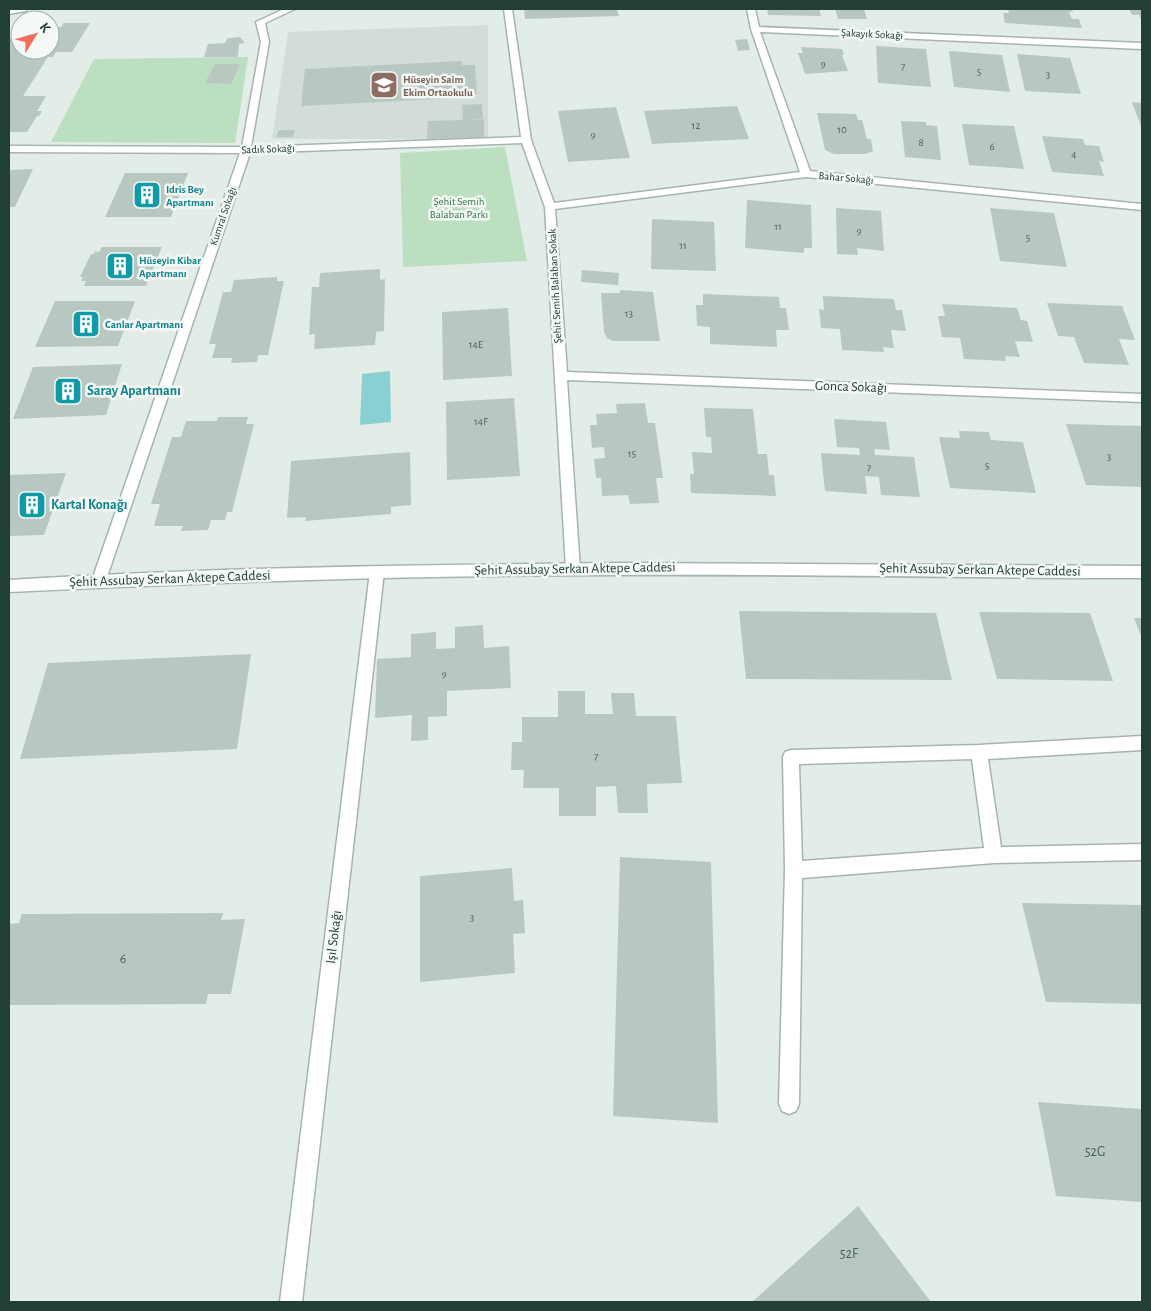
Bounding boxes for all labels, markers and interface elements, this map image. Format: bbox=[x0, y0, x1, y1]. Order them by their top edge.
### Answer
north arrow bbox=[10, 10, 60, 60]
text: K bbox=[37, 20, 53, 36]
street label: Şakayık Sokağı bbox=[841, 27, 903, 41]
house number: 9 bbox=[820, 58, 826, 69]
house number: 7 bbox=[901, 61, 906, 72]
house number: 5 bbox=[977, 66, 982, 77]
house number: 3 bbox=[1046, 69, 1051, 80]
school or university icon: Hüseyin Saim Ekim Ortaokulu bbox=[369, 70, 399, 100]
place label: Hüseyin Saim Ekim Ortaokulu bbox=[403, 74, 473, 98]
house number: 12 bbox=[692, 120, 700, 131]
house number: 10 bbox=[837, 124, 847, 135]
house number: 9 bbox=[590, 129, 596, 140]
house number: 8 bbox=[918, 137, 924, 148]
house number: 6 bbox=[989, 141, 995, 152]
street label: Sadık Sokağı bbox=[241, 143, 295, 155]
house number: 4 bbox=[1071, 149, 1077, 160]
street label: Bahar Sokağı bbox=[818, 170, 874, 186]
building icon: Idris Bey Apartmanı bbox=[132, 180, 162, 210]
place label: Idris Bey Apartmanı bbox=[166, 184, 214, 208]
street label: Kumral Sokağı bbox=[208, 185, 238, 247]
park label: Şehit Semih Balaban Parkı bbox=[430, 196, 488, 220]
house number: 11 bbox=[774, 221, 782, 232]
house number: 9 bbox=[856, 225, 862, 236]
street label: Şehit Semih Balaban Sokak bbox=[546, 228, 564, 344]
house number: 5 bbox=[1026, 232, 1031, 243]
house number: 11 bbox=[679, 240, 687, 251]
building icon: Hüseyin Kibar Apartmanı bbox=[105, 251, 135, 281]
place label: Hüseyin Kibar Apartmanı bbox=[139, 255, 201, 279]
house number: 13 bbox=[625, 308, 634, 319]
building icon: Canlar Apartmanı bbox=[71, 309, 101, 339]
place label: Canlar Apartmanı bbox=[105, 319, 183, 330]
house number: 14E bbox=[469, 339, 484, 350]
building icon: Saray Apartmanı bbox=[53, 376, 83, 406]
street label: Gonca Sokağı bbox=[815, 379, 887, 395]
place label: Saray Apartmanı bbox=[87, 384, 181, 398]
house number: 14F bbox=[474, 416, 488, 427]
house number: 15 bbox=[628, 448, 637, 459]
house number: 3 bbox=[1107, 451, 1112, 462]
house number: 5 bbox=[985, 460, 990, 471]
house number: 7 bbox=[867, 462, 872, 473]
building icon: Kartal Konağı bbox=[17, 490, 47, 520]
place label: Kartal Konağı bbox=[51, 498, 127, 512]
street label: Şehit Assubay Serkan Aktepe Caddesi bbox=[474, 560, 676, 578]
street label: Şehit Assubay Serkan Aktepe Caddesi bbox=[879, 561, 1081, 579]
street label: Şehit Assubay Serkan Aktepe Caddesi bbox=[69, 568, 271, 590]
house number: 9 bbox=[441, 668, 447, 679]
house number: 7 bbox=[594, 751, 599, 762]
street label: Işıl Sokağı bbox=[324, 909, 344, 965]
house number: 3 bbox=[470, 912, 475, 923]
house number: 6 bbox=[120, 952, 126, 966]
house number: 52G bbox=[1085, 1145, 1105, 1159]
house number: 52F bbox=[840, 1247, 859, 1261]

